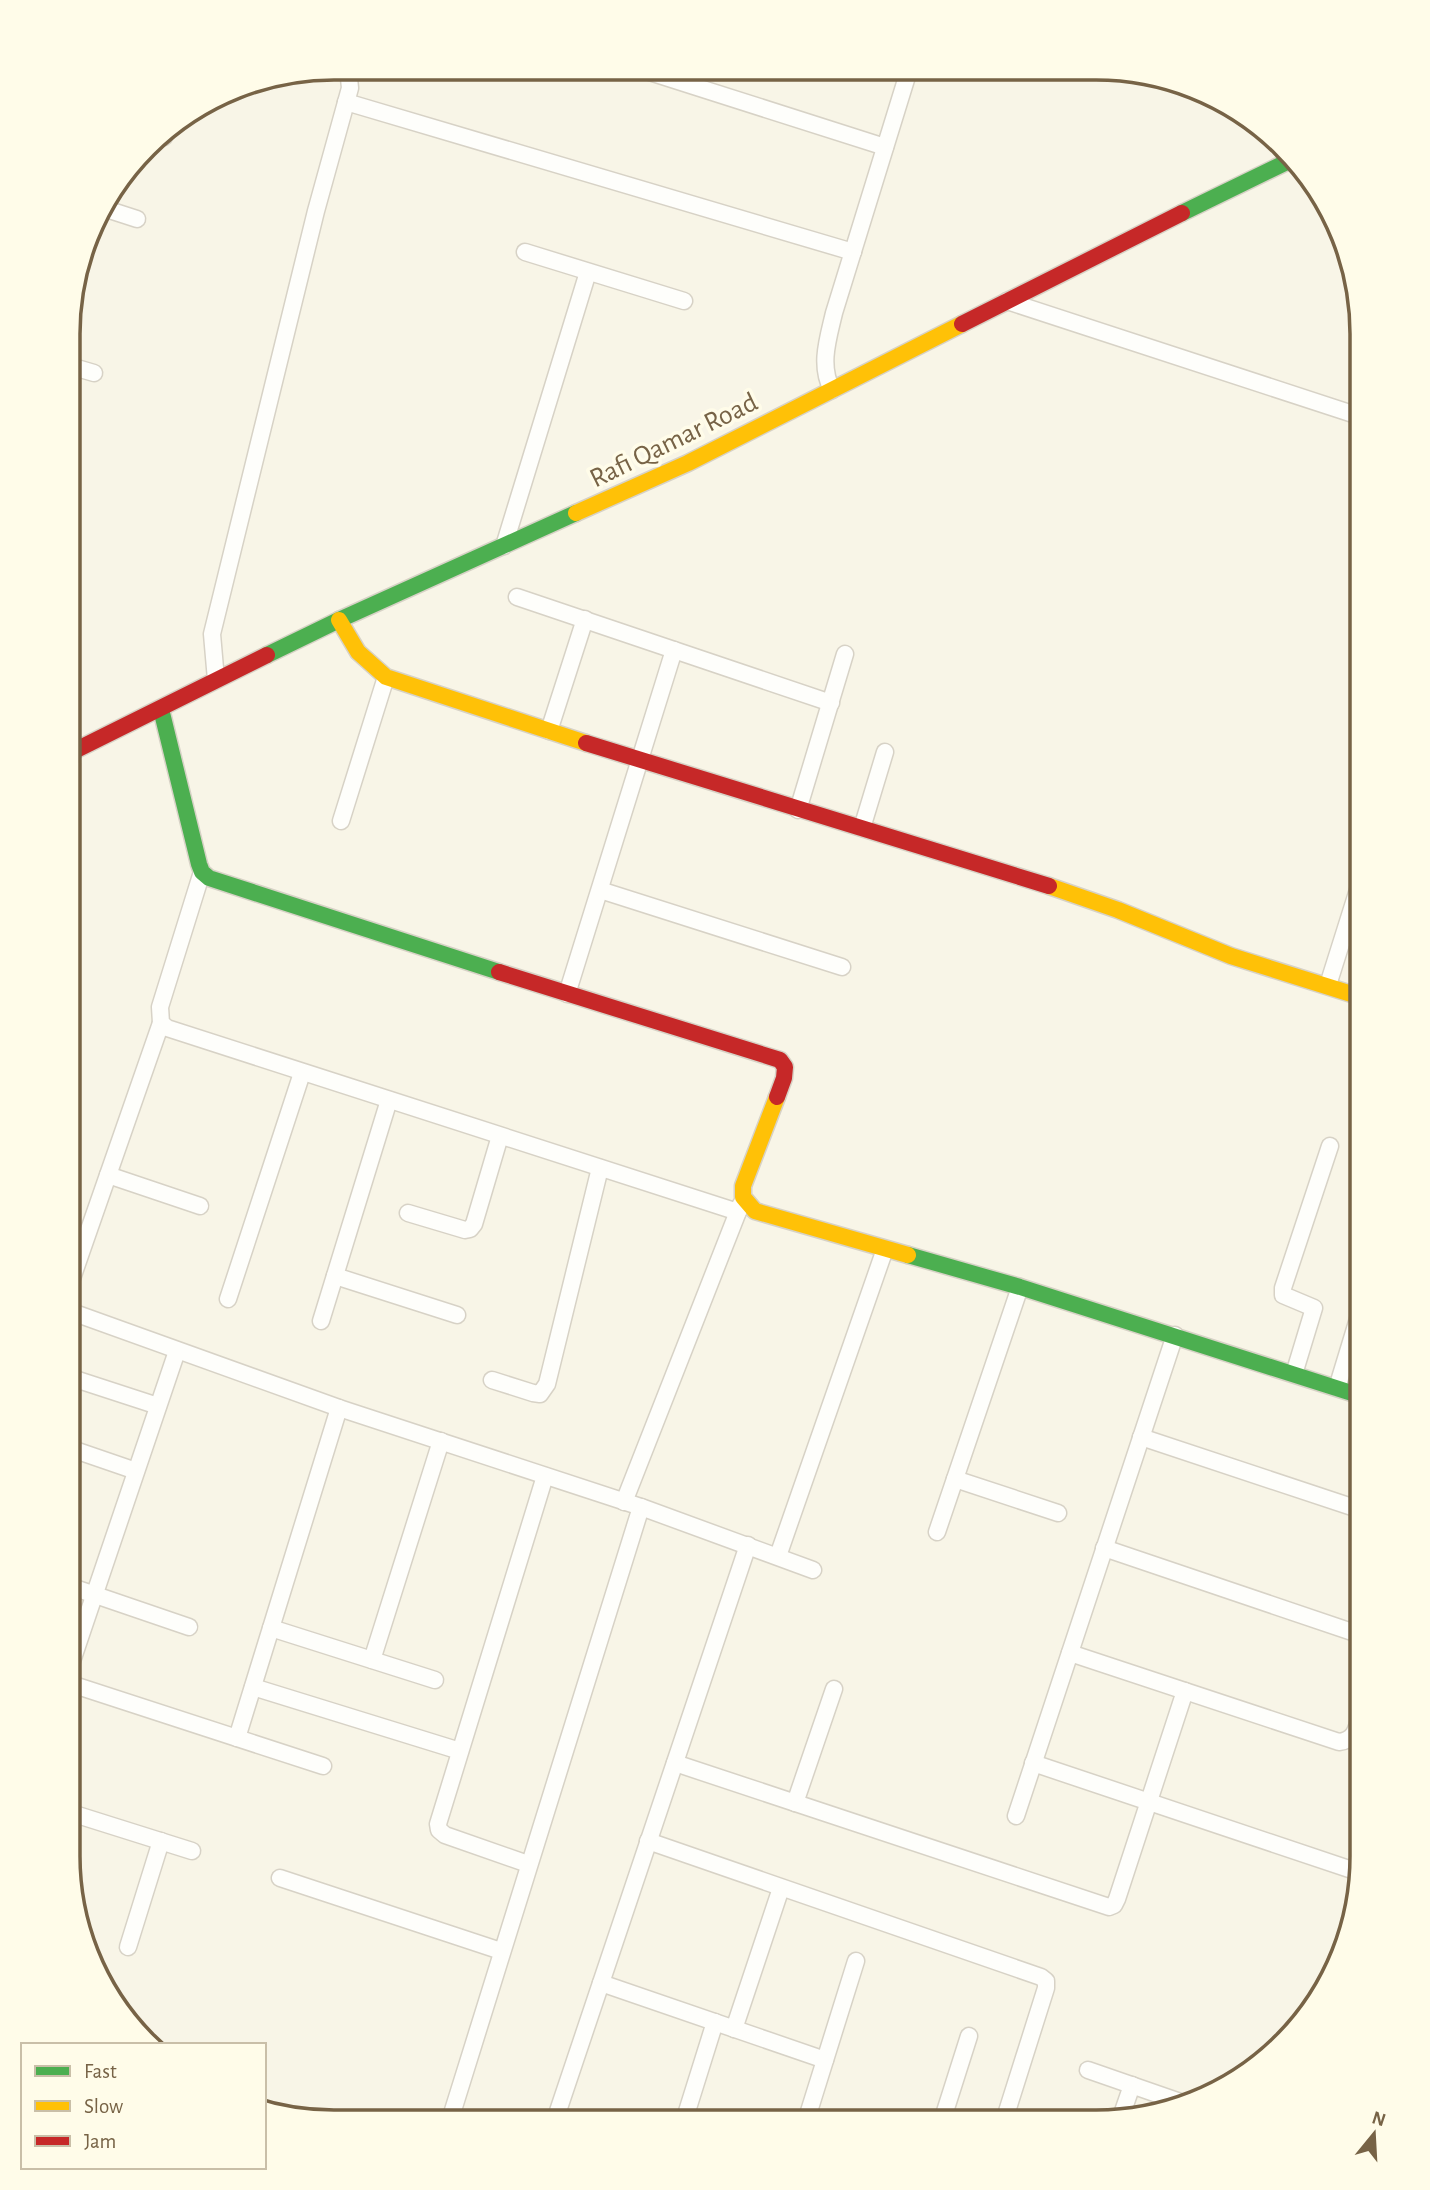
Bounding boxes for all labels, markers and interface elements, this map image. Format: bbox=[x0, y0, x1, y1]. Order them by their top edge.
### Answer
street label: Rafi Qamar Road bbox=[586, 388, 762, 493]
legend bbox=[21, 2043, 266, 2169]
text: Fast bbox=[84, 2061, 117, 2082]
text: Slow bbox=[84, 2096, 123, 2117]
north arrow bbox=[1339, 2099, 1409, 2169]
text: N bbox=[1370, 2108, 1388, 2130]
text: Jam bbox=[84, 2131, 116, 2152]

